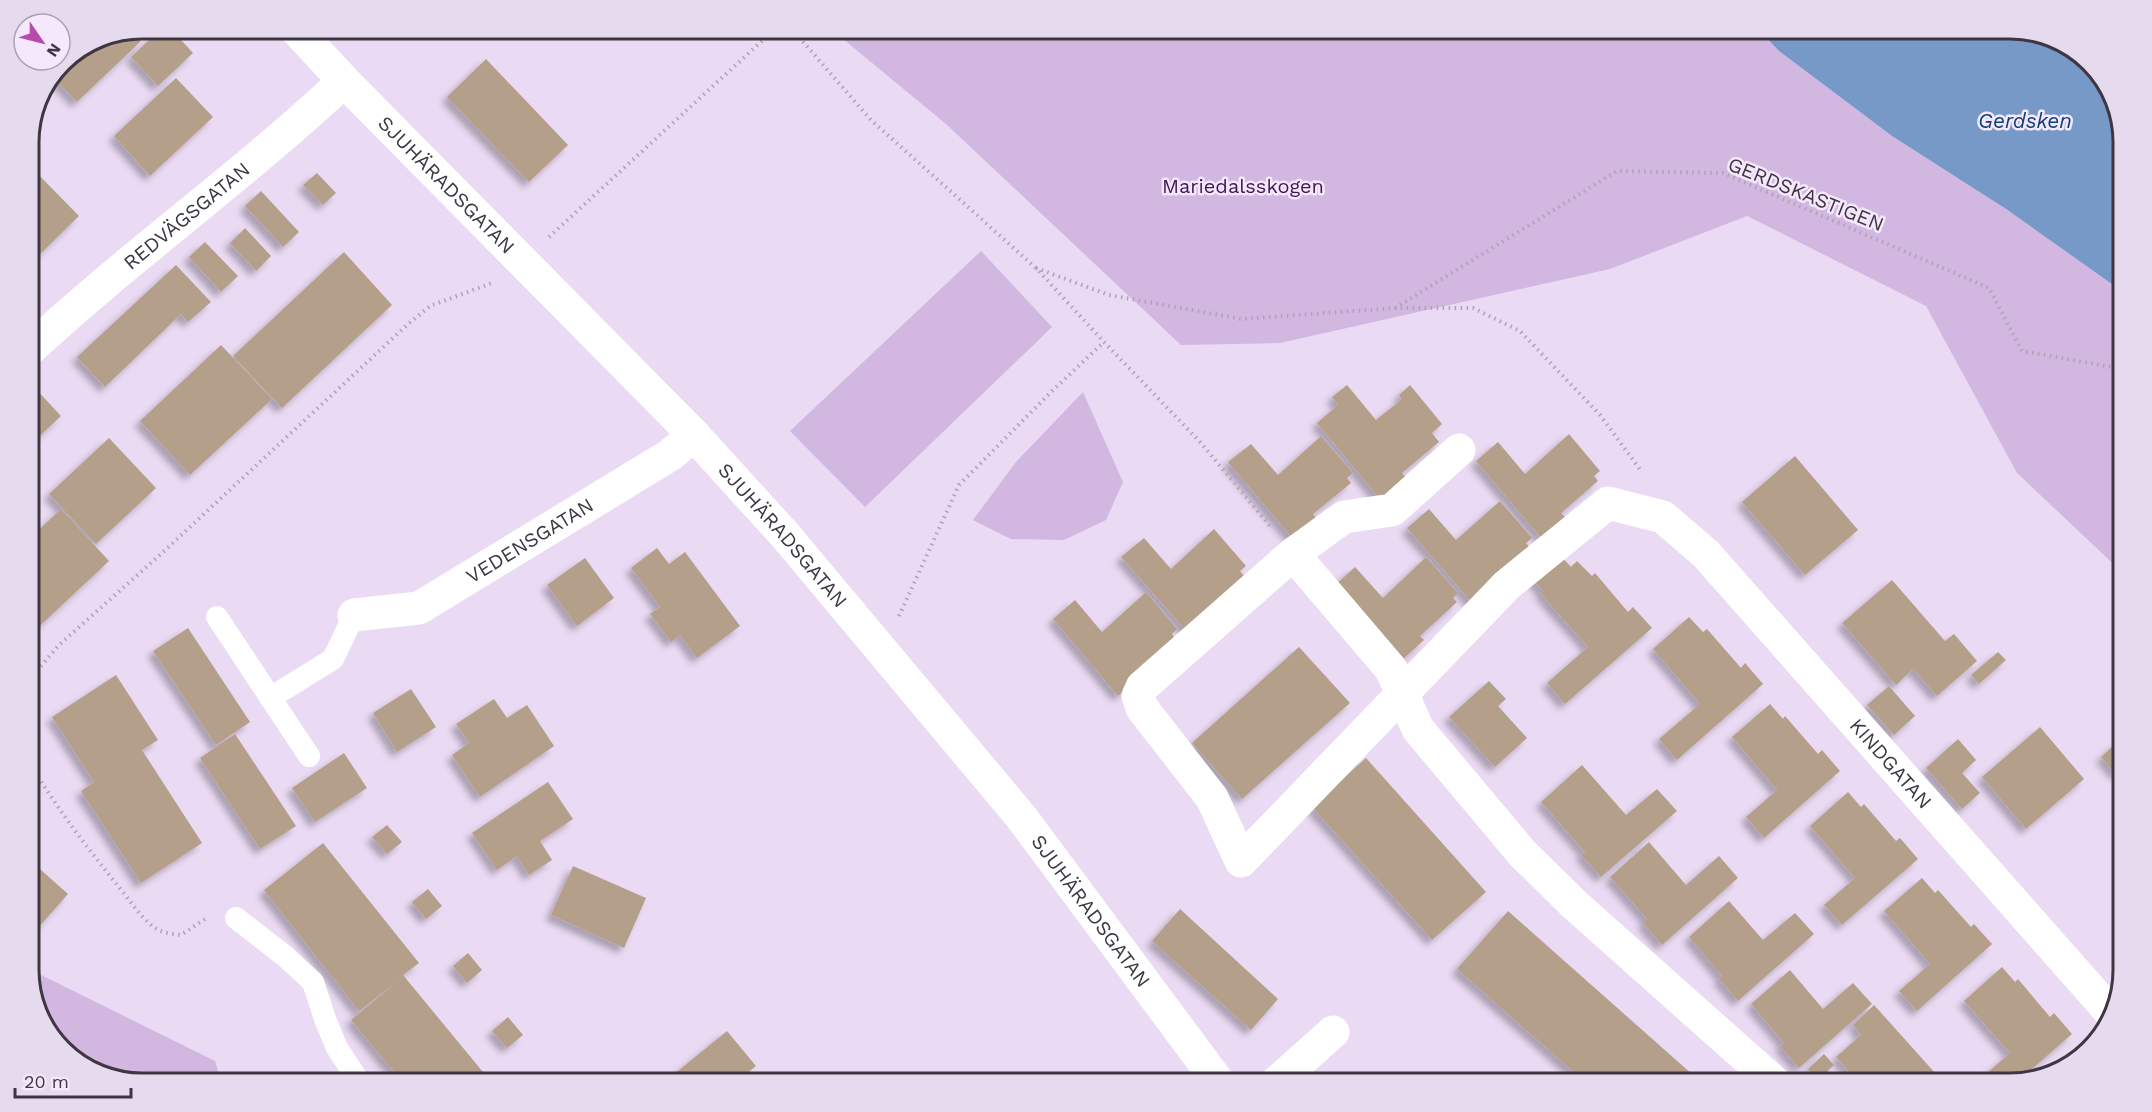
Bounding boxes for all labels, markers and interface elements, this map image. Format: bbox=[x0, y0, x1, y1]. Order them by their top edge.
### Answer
north arrow bbox=[12, 12, 72, 72]
text: N bbox=[43, 40, 65, 61]
water label: Gerdsken bbox=[1978, 108, 2072, 133]
street label: SJUHÄRADSGATAN bbox=[373, 111, 520, 259]
street label: GERDSKASTIGEN bbox=[1725, 152, 1887, 236]
street label: REDVÄGSGATAN bbox=[119, 157, 255, 275]
park label: Mariedalsskogen bbox=[1162, 174, 1324, 198]
street label: SJUHÄRADSGATAN bbox=[713, 458, 853, 612]
street label: VEDENSGATAN bbox=[462, 493, 598, 588]
street label: KINDGATAN bbox=[1845, 713, 1937, 813]
street label: SJUHÄRADSGATAN bbox=[1026, 830, 1156, 992]
scale bar bbox=[15, 1061, 130, 1099]
text: 20 m bbox=[24, 1071, 69, 1092]

